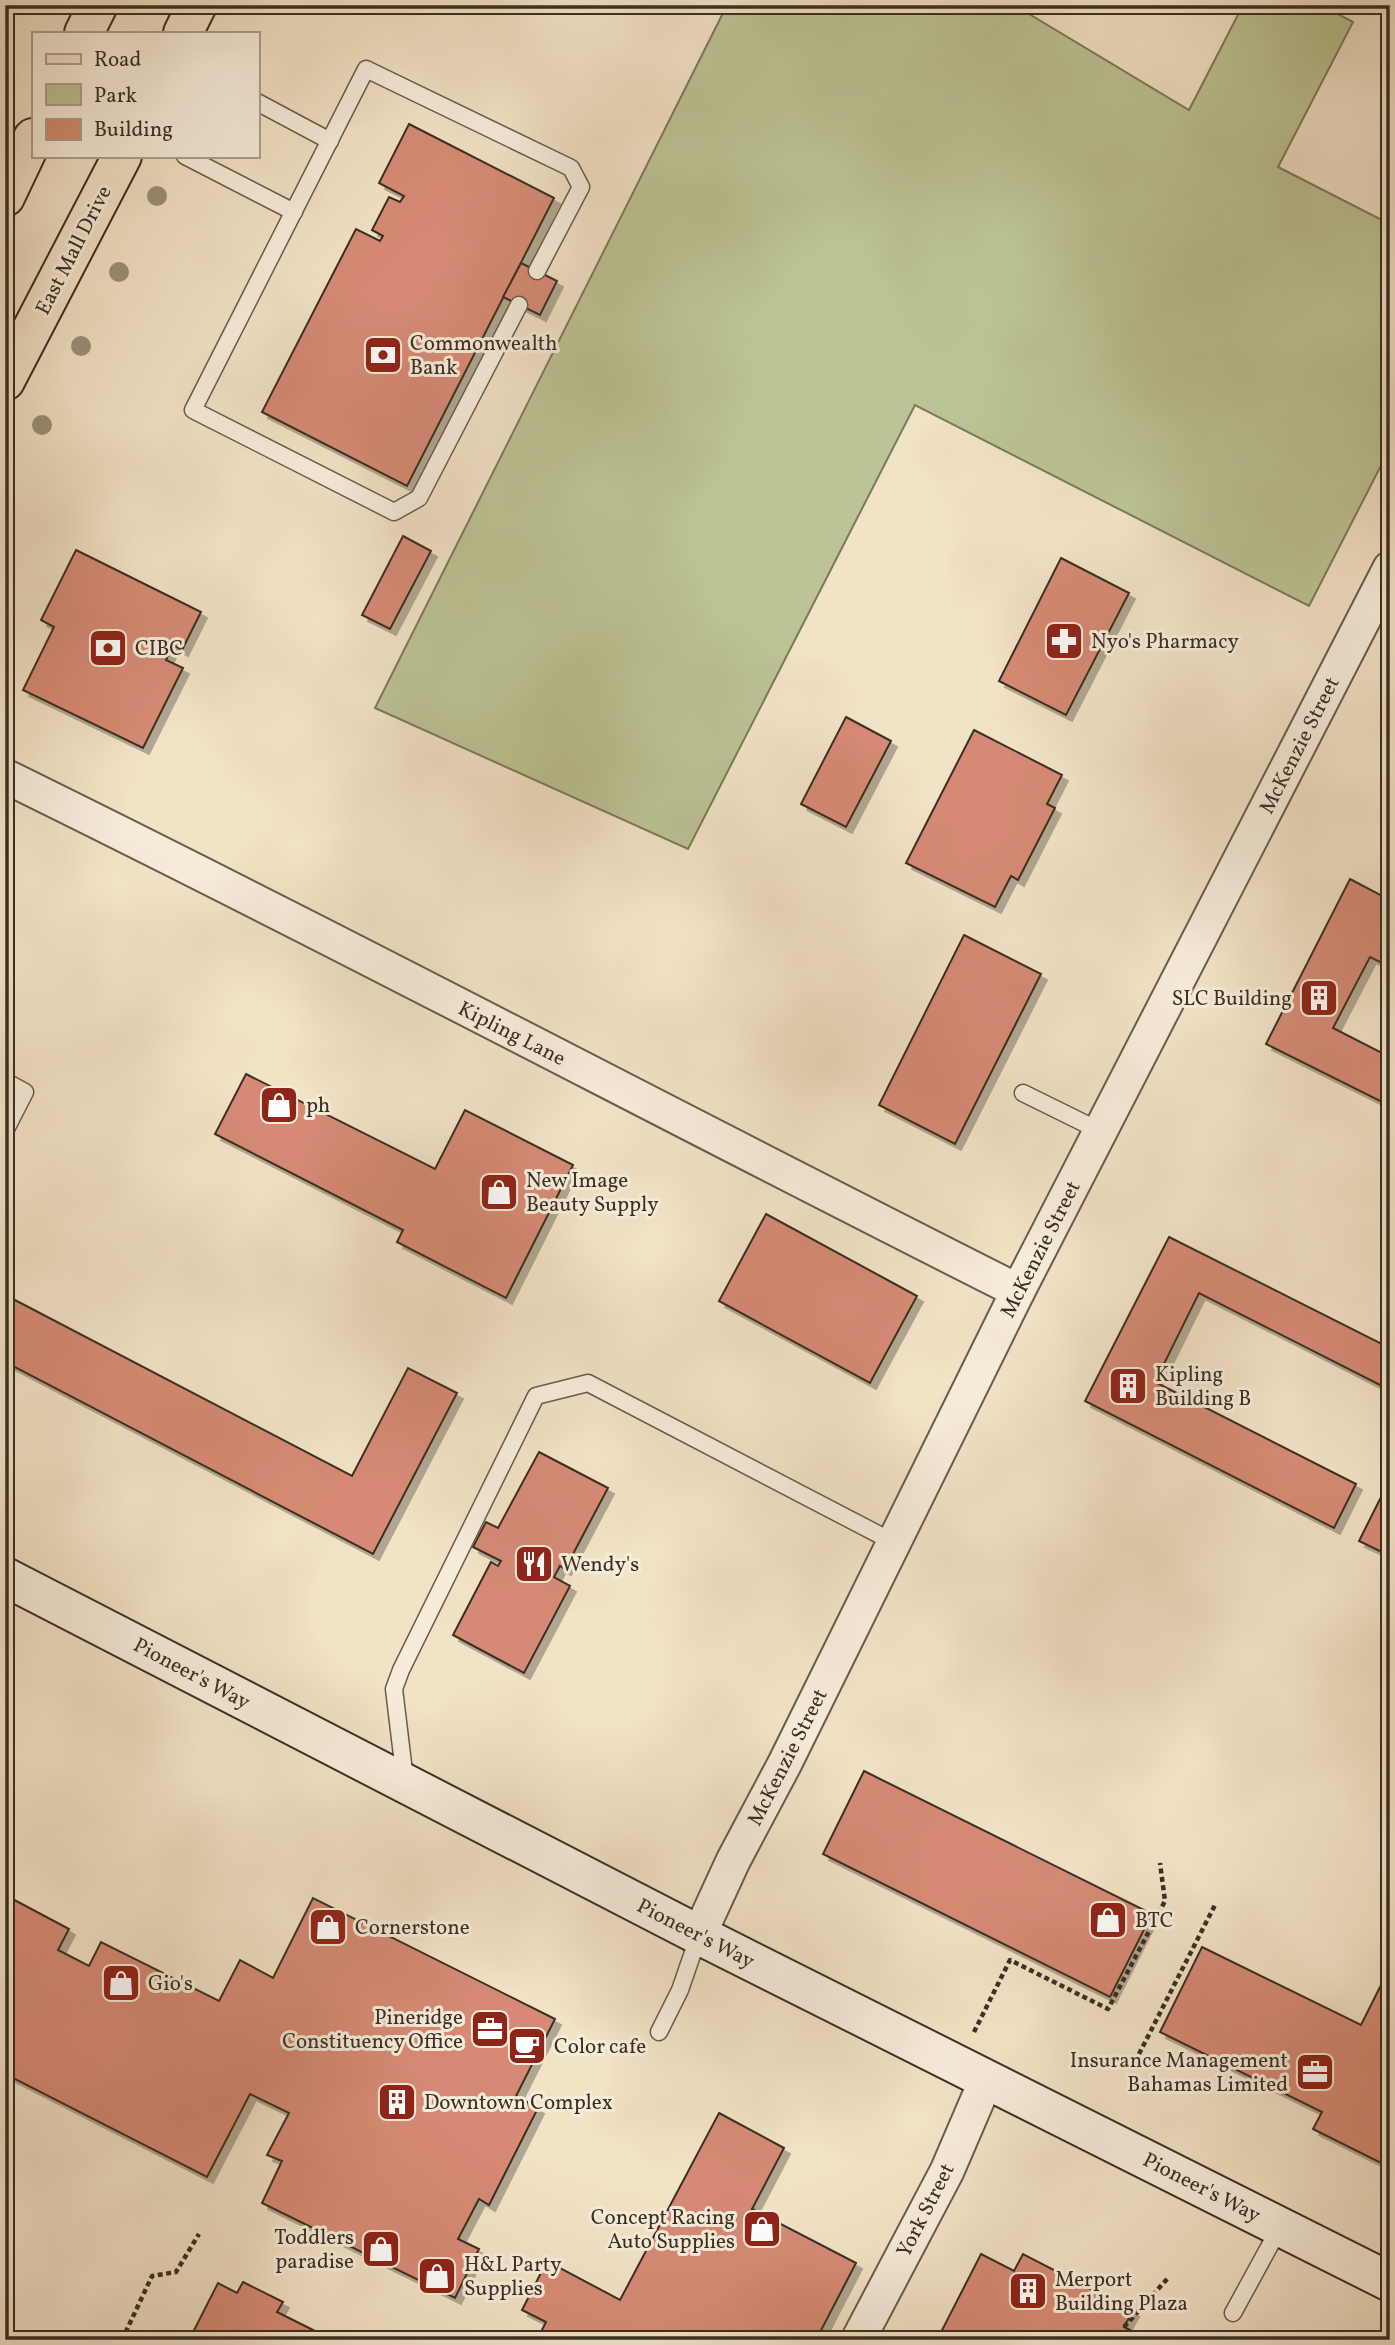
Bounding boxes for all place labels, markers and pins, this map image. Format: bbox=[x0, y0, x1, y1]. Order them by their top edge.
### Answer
place label: Commonwealth Bank bbox=[410, 330, 558, 383]
bank icon: Commonwealth Bank bbox=[362, 334, 404, 376]
pharmacy icon: Nyo's Pharmacy bbox=[1043, 620, 1085, 662]
bank icon: CIBC bbox=[87, 627, 129, 669]
place label: Nyo's Pharmacy bbox=[1091, 628, 1240, 657]
place label: CIBC bbox=[135, 635, 183, 664]
building icon: SLC Building bbox=[1298, 977, 1340, 1019]
place label: SLC Building bbox=[1172, 985, 1292, 1014]
shop icon: ph bbox=[258, 1084, 300, 1126]
place label: ph bbox=[306, 1092, 330, 1121]
place label: New Image Beauty Supply bbox=[526, 1167, 659, 1220]
shop icon: New Image Beauty Supply bbox=[478, 1171, 520, 1213]
place label: Kipling Building B bbox=[1155, 1361, 1251, 1414]
building icon: Kipling Building B bbox=[1107, 1365, 1149, 1407]
restaurant icon: Wendy's bbox=[513, 1543, 555, 1585]
place label: Wendy's bbox=[561, 1551, 639, 1580]
shop icon: BTC bbox=[1087, 1899, 1129, 1941]
shop icon: Cornerstone bbox=[307, 1906, 349, 1948]
place label: BTC bbox=[1135, 1907, 1173, 1936]
place label: Cornerstone bbox=[355, 1914, 470, 1943]
shop icon: Gio's bbox=[100, 1962, 142, 2004]
place label: Gio's bbox=[148, 1970, 193, 1999]
place label: Pineridge Constituency Office bbox=[282, 2004, 463, 2057]
office icon: Pineridge Constituency Office bbox=[469, 2008, 511, 2050]
cafe icon: Color cafe bbox=[506, 2025, 548, 2067]
place label: Color cafe bbox=[554, 2033, 646, 2062]
place label: Insurance Management Bahamas Limited bbox=[1070, 2047, 1288, 2100]
office icon: Insurance Management Bahamas Limited bbox=[1294, 2051, 1336, 2093]
building icon: Downtown Complex bbox=[376, 2081, 418, 2123]
place label: Downtown Complex bbox=[424, 2089, 613, 2118]
place label: Concept Racing Auto Supplies bbox=[591, 2204, 735, 2257]
shop icon: Concept Racing Auto Supplies bbox=[741, 2208, 783, 2250]
place label: Toddlers paradise bbox=[274, 2224, 354, 2277]
shop icon: Toddlers paradise bbox=[360, 2228, 402, 2270]
place label: H&L Party Supplies bbox=[464, 2251, 562, 2304]
shop icon: H&L Party Supplies bbox=[416, 2255, 458, 2297]
place label: Merport Building Plaza bbox=[1055, 2266, 1188, 2319]
building icon: Merport Building Plaza bbox=[1007, 2270, 1049, 2312]

